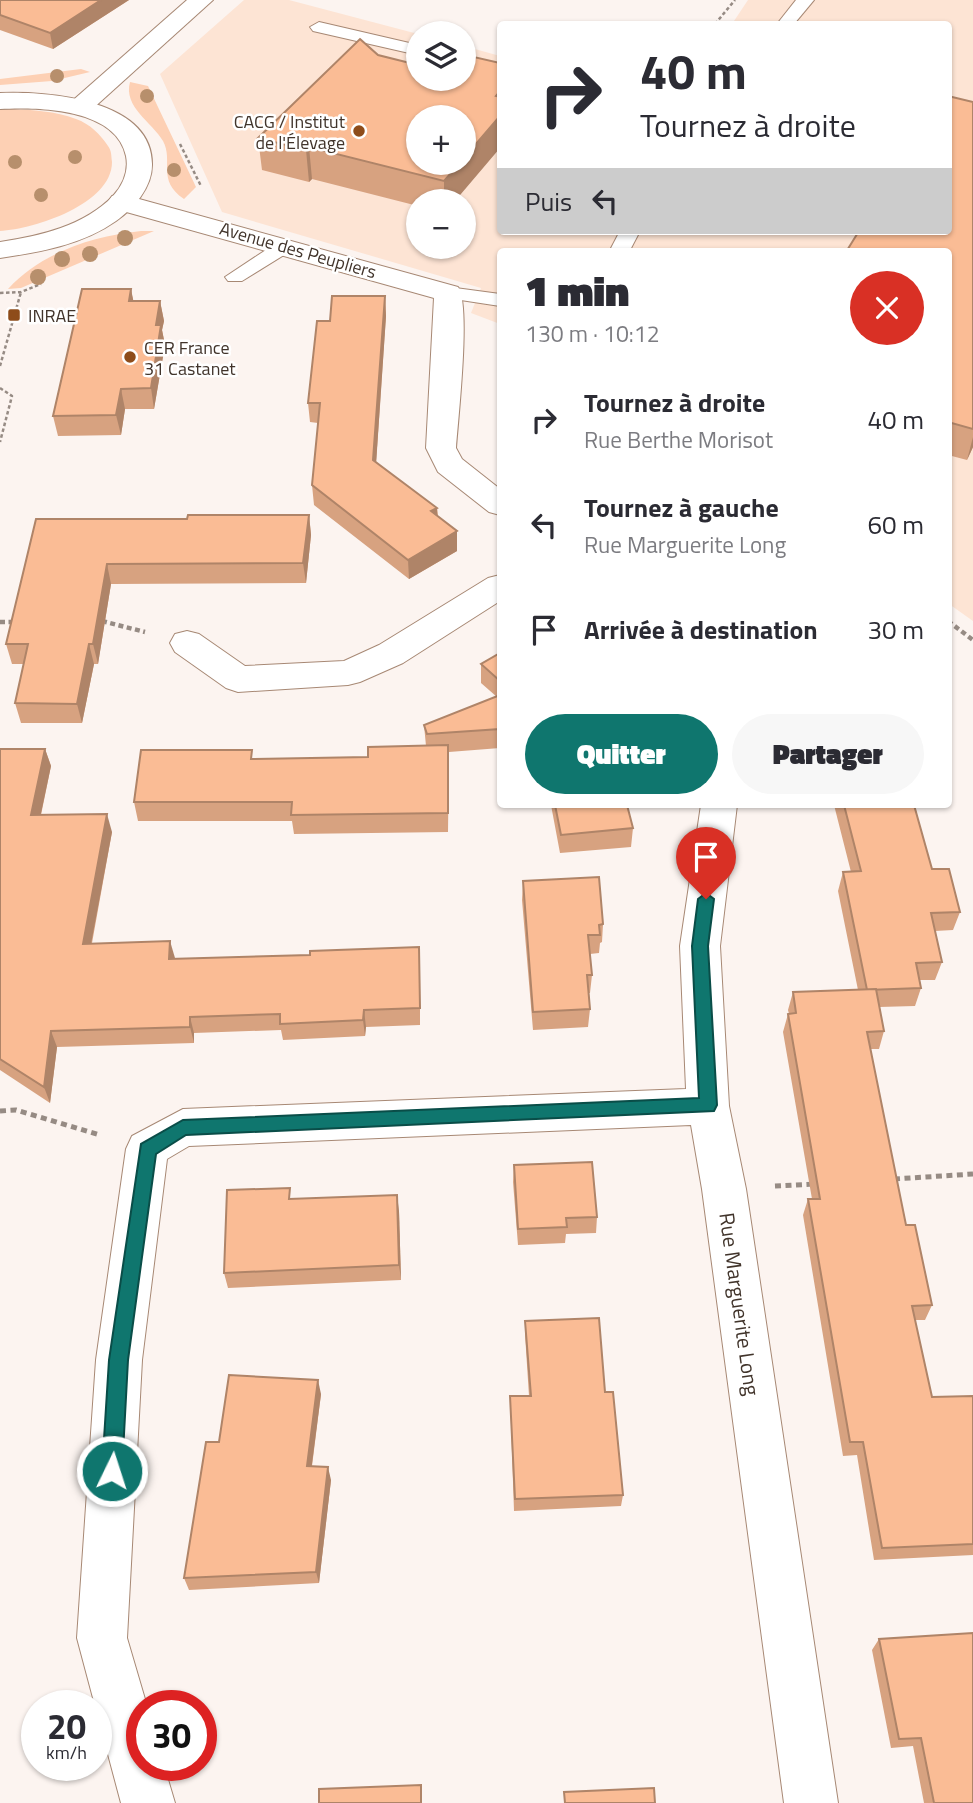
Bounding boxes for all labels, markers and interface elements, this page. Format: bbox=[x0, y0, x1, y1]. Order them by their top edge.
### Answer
map controls bbox=[406, 21, 476, 259]
button: layers bbox=[406, 21, 476, 91]
text: 40 m bbox=[640, 33, 747, 108]
icon: right bbox=[525, 49, 616, 140]
text: Tournez à droite bbox=[640, 101, 856, 149]
button: + bbox=[406, 105, 476, 175]
place label: CACG / Institut de l'Élevage bbox=[234, 108, 346, 156]
marker: CACG / Institut de l'Élevage bbox=[351, 123, 367, 139]
text: Puis bbox=[525, 182, 572, 221]
icon: left bbox=[586, 182, 624, 220]
button: − bbox=[406, 189, 476, 259]
street label: Avenue des Peupliers bbox=[217, 215, 379, 285]
text: 1 min bbox=[525, 258, 629, 322]
button: close bbox=[850, 271, 924, 345]
place label: INRAE bbox=[28, 302, 76, 329]
marker: INRAE bbox=[6, 307, 22, 323]
text: 130 m · 10:12 bbox=[525, 316, 660, 351]
place label: CER France 31 Castanet bbox=[144, 334, 236, 382]
marker: CER France 31 Castanet bbox=[122, 349, 138, 365]
text: Tournez à droite bbox=[584, 383, 765, 422]
text: 40 m bbox=[867, 400, 924, 439]
icon: right bbox=[525, 401, 563, 439]
text: Rue Berthe Morisot bbox=[584, 422, 773, 457]
text: Tournez à gauche bbox=[584, 488, 779, 527]
text: 60 m bbox=[867, 505, 924, 544]
icon: left bbox=[525, 506, 563, 544]
text: Rue Marguerite Long bbox=[584, 527, 786, 562]
text: Arrivée à destination bbox=[584, 610, 818, 649]
text: 30 m bbox=[867, 610, 924, 649]
icon: arrive bbox=[525, 611, 563, 649]
button: Quitter bbox=[525, 714, 718, 794]
button: Partager bbox=[732, 714, 924, 794]
pin bbox=[676, 827, 736, 899]
icon: arrive bbox=[687, 838, 725, 876]
street label: Rue Marguerite Long bbox=[711, 1210, 769, 1398]
position arrow bbox=[75, 1434, 149, 1508]
speed limit sign: 30 bbox=[126, 1690, 217, 1781]
text: 20 bbox=[47, 1699, 86, 1753]
text: km/h bbox=[46, 1739, 87, 1766]

